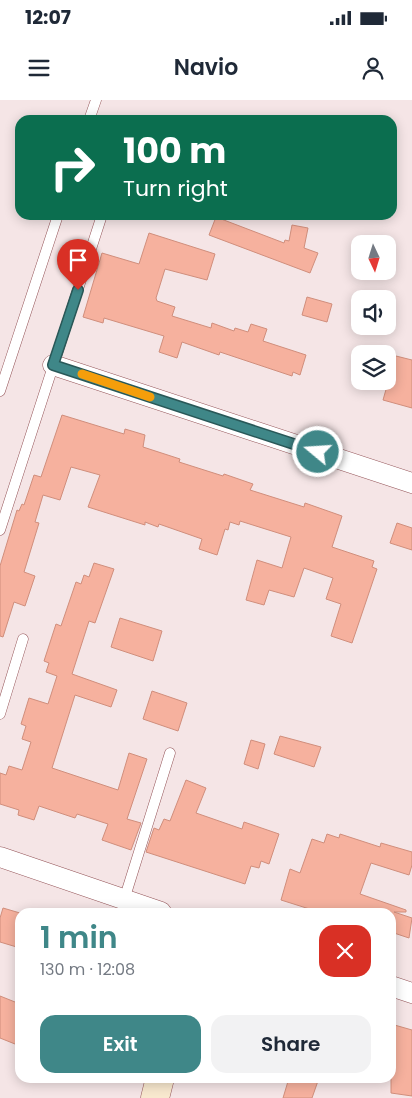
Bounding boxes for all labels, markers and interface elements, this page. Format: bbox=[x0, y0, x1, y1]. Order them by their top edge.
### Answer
text: 12:07 bbox=[25, 4, 71, 31]
text: Navio bbox=[174, 52, 238, 83]
icon: menu bbox=[25, 54, 53, 82]
icon: person bbox=[359, 54, 387, 82]
text: 100 m bbox=[123, 126, 226, 175]
icon: right bbox=[40, 135, 105, 200]
text: Turn right bbox=[123, 173, 228, 204]
north arrow bbox=[351, 235, 396, 280]
map controls bbox=[351, 235, 396, 390]
pin bbox=[57, 239, 99, 290]
icon: arrive bbox=[64, 246, 92, 274]
button: sound bbox=[351, 290, 396, 335]
button: layers bbox=[351, 345, 396, 390]
position arrow bbox=[291, 425, 343, 477]
text: 1 min bbox=[40, 916, 118, 959]
button: close bbox=[319, 925, 371, 977]
text: 130 m · 12:08 bbox=[40, 958, 135, 981]
button: Exit bbox=[40, 1015, 201, 1073]
button: Share bbox=[211, 1015, 371, 1073]

